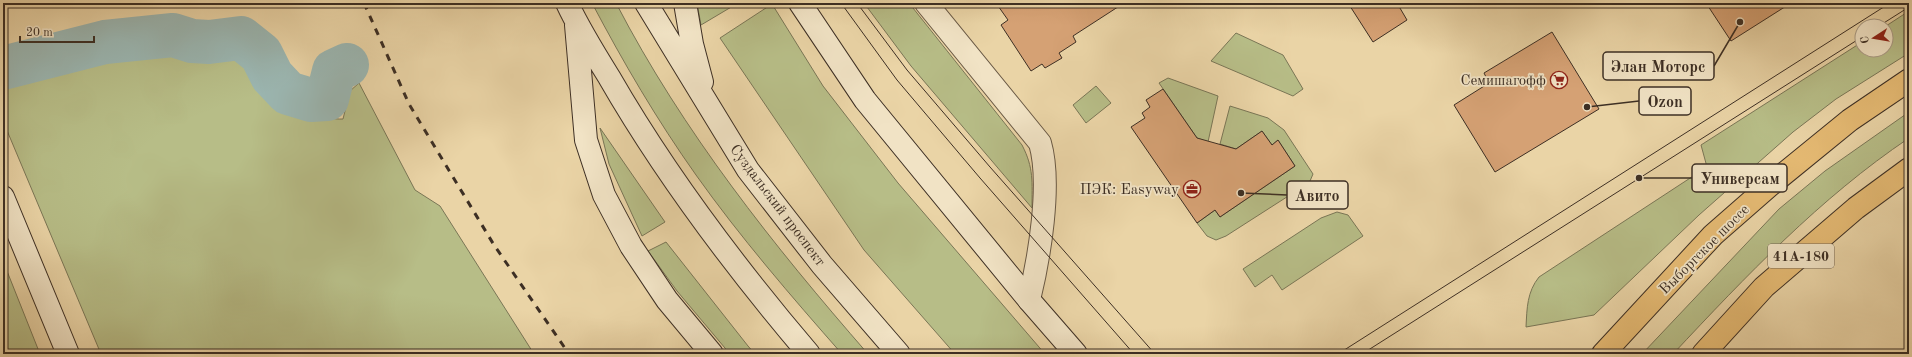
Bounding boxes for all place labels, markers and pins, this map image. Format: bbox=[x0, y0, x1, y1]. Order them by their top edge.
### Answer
callout: Элан Моторс bbox=[1603, 52, 1714, 80]
supermarket icon: Семишагофф bbox=[1549, 70, 1569, 90]
place label: Семишагофф bbox=[1460, 74, 1546, 89]
callout: Ozon bbox=[1639, 87, 1691, 115]
callout: Универсам bbox=[1692, 164, 1787, 192]
office icon: ПЭК: Easyway bbox=[1182, 179, 1202, 199]
callout: Авито bbox=[1287, 181, 1348, 209]
place label: ПЭК: Easyway bbox=[1080, 183, 1179, 198]

